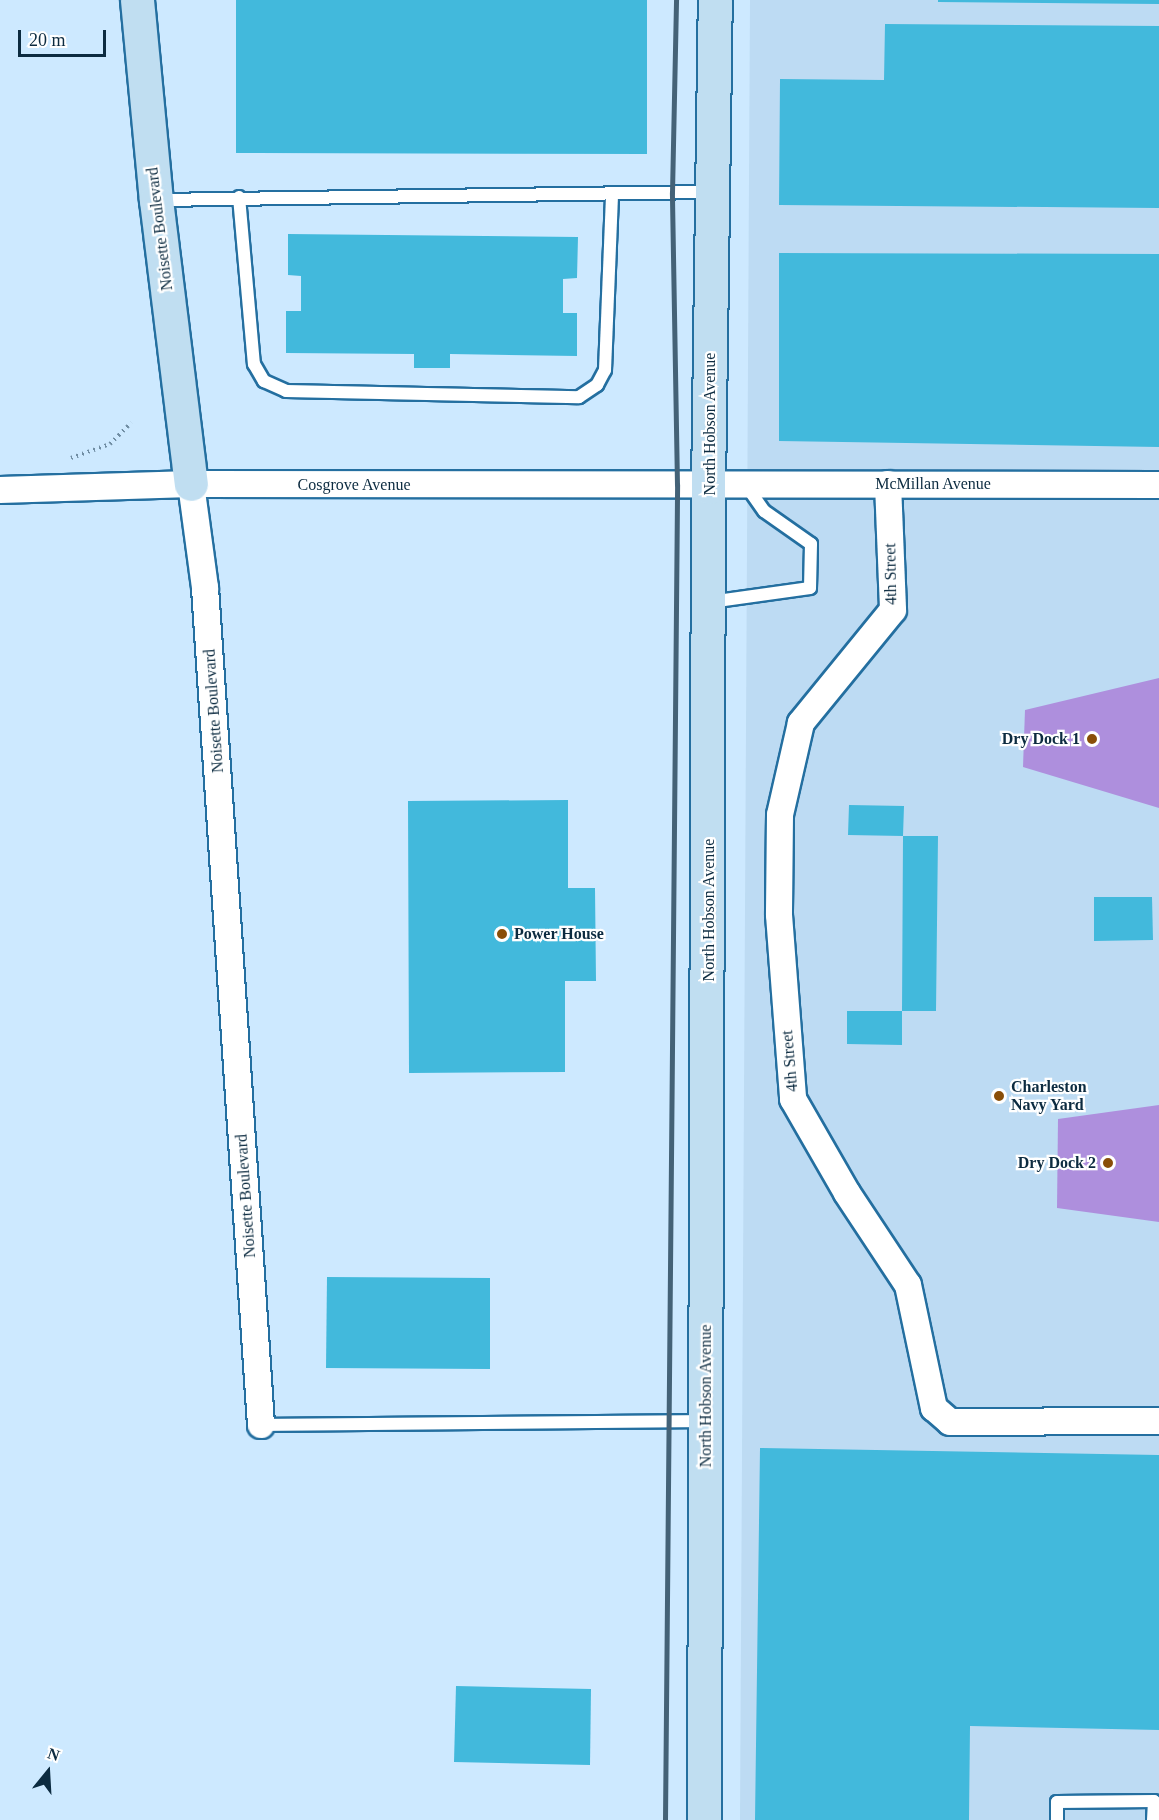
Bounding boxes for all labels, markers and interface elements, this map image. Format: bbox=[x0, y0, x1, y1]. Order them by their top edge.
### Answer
scale bar bbox=[21, 18, 110, 56]
text: 20 m bbox=[29, 30, 66, 50]
street label: Noisette Boulevard bbox=[143, 166, 177, 292]
street label: North Hobson Avenue bbox=[700, 352, 720, 496]
street label: McMillan Avenue bbox=[875, 474, 991, 494]
street label: Cosgrove Avenue bbox=[297, 475, 411, 495]
street label: 4th Street bbox=[881, 543, 901, 605]
street label: Noisette Boulevard bbox=[200, 648, 228, 774]
place label: Dry Dock 1 bbox=[1002, 729, 1080, 749]
marker: Dry Dock 1 bbox=[1085, 732, 1099, 746]
street label: North Hobson Avenue bbox=[699, 838, 719, 982]
place label: Power House bbox=[514, 924, 604, 944]
marker: Power House bbox=[495, 927, 509, 941]
street label: 4th Street bbox=[778, 1029, 802, 1093]
place label: Charleston Navy Yard bbox=[1011, 1077, 1087, 1115]
marker: Charleston Navy Yard bbox=[992, 1089, 1006, 1103]
street label: Noisette Boulevard bbox=[232, 1133, 260, 1259]
place label: Dry Dock 2 bbox=[1018, 1153, 1096, 1173]
marker: Dry Dock 2 bbox=[1101, 1156, 1115, 1170]
street label: North Hobson Avenue bbox=[696, 1324, 716, 1468]
north arrow bbox=[18, 1742, 78, 1802]
text: N bbox=[46, 1745, 62, 1764]

